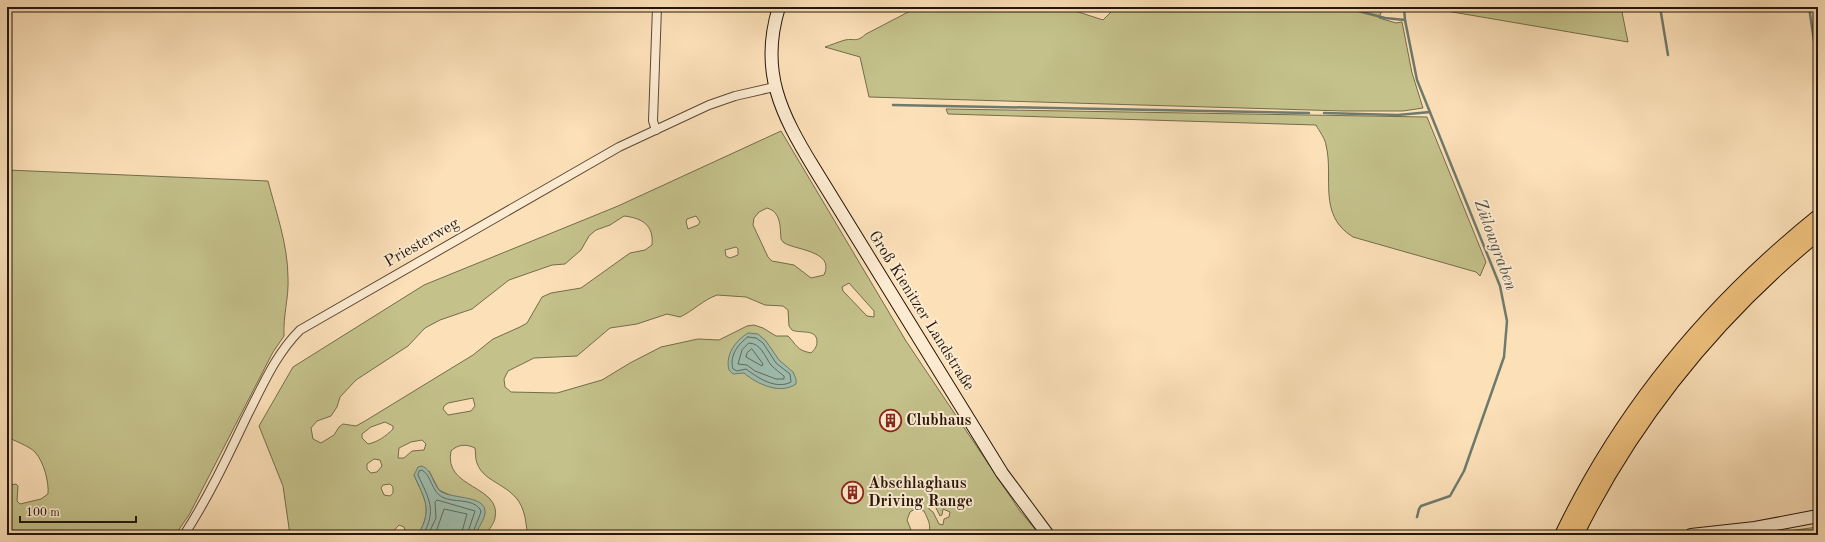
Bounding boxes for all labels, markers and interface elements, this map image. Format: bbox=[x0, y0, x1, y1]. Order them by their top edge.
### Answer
water label: Zülowgraben bbox=[1471, 197, 1519, 293]
street label: Priesterweg bbox=[382, 215, 462, 271]
street label: Groß Kienitzer Landstraße bbox=[865, 228, 977, 394]
building icon: Clubhaus bbox=[877, 408, 903, 434]
place label: Clubhaus bbox=[906, 413, 972, 429]
place label: Abschlaghaus Driving Range bbox=[868, 476, 973, 510]
building icon: Abschlaghaus Driving Range bbox=[839, 480, 865, 506]
scale bar bbox=[20, 498, 136, 524]
text: 100 m bbox=[26, 507, 60, 519]

